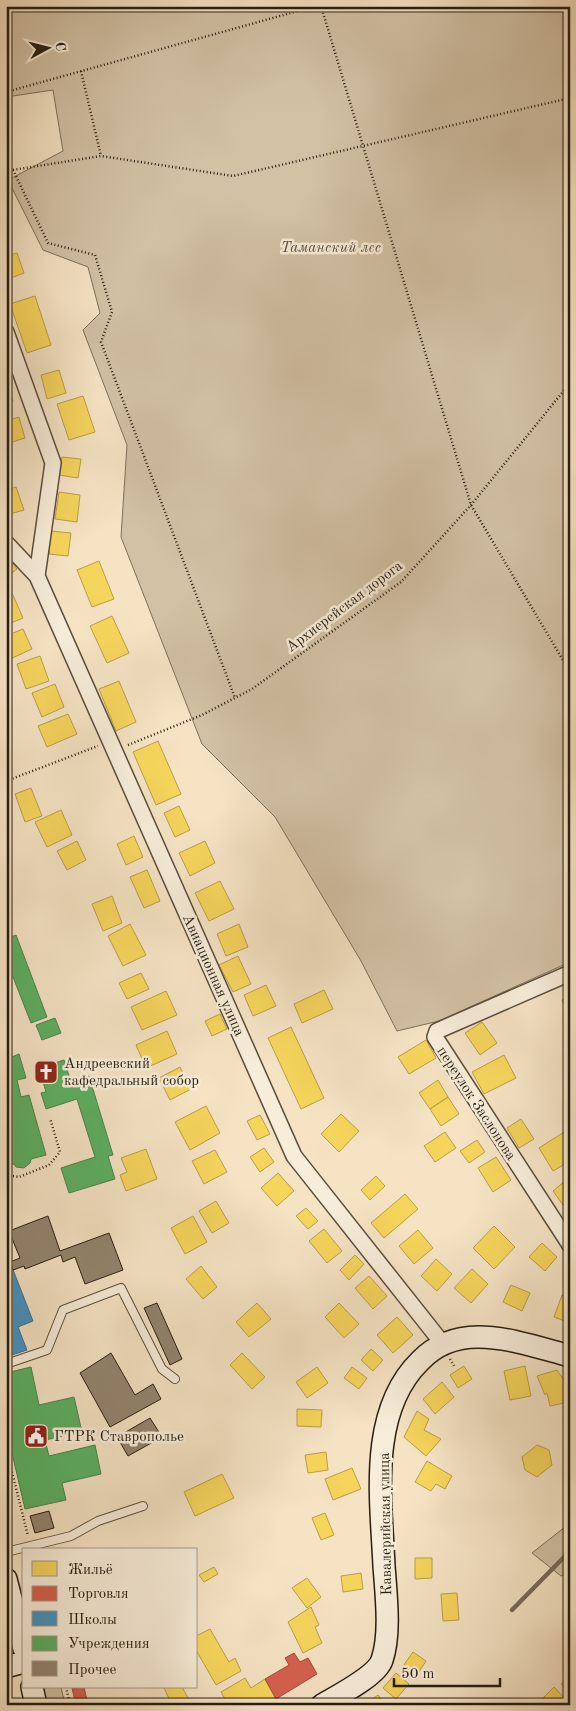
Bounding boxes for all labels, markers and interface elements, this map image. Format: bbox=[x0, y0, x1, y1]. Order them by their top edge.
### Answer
north arrow bbox=[22, 22, 72, 72]
text: С bbox=[52, 41, 67, 52]
park label: Таманский лес bbox=[281, 241, 381, 256]
street label: Архиерейская дорога bbox=[284, 558, 406, 656]
street label: Авиационная улица bbox=[179, 912, 247, 1040]
street label: переулок Заслонова bbox=[433, 1044, 518, 1164]
place label: Андреевский кафедральный собор bbox=[64, 1057, 199, 1089]
church icon: Андреевский кафедральный собор bbox=[33, 1059, 59, 1085]
public building icon: ГТРК Ставрополье bbox=[23, 1423, 49, 1449]
place label: ГТРК Ставрополье bbox=[54, 1430, 184, 1445]
street label: Кавалерийская улица bbox=[378, 1452, 395, 1596]
legend bbox=[22, 1548, 198, 1688]
text: Жильё bbox=[68, 1563, 113, 1578]
text: Торговля bbox=[68, 1587, 129, 1602]
text: Школы bbox=[68, 1613, 117, 1628]
text: Учреждения bbox=[68, 1637, 150, 1652]
scale bar bbox=[394, 1656, 500, 1688]
text: Прочее bbox=[68, 1663, 116, 1678]
text: 50 m bbox=[401, 1667, 435, 1682]

